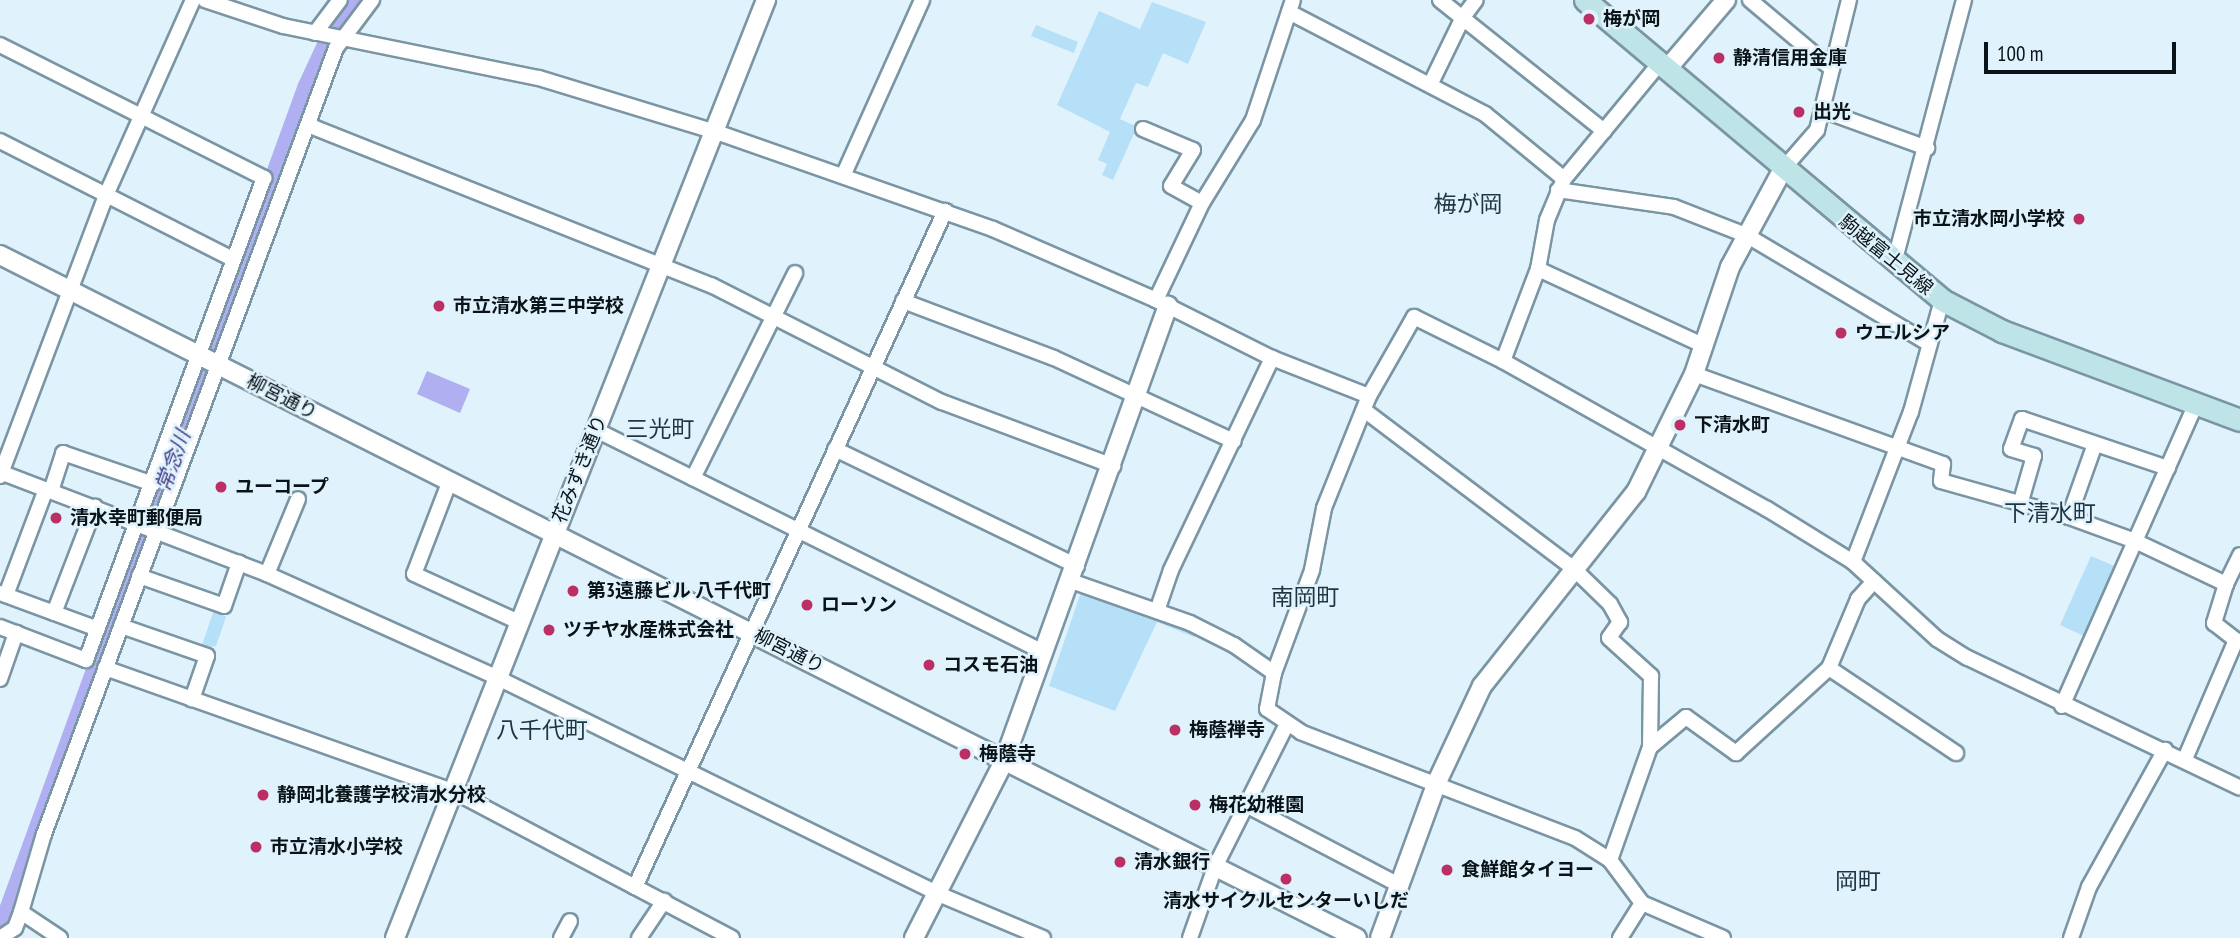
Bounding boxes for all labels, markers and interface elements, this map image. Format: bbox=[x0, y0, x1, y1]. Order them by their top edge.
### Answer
place label: 梅が岡 bbox=[1603, 8, 1660, 30]
marker: 梅が岡 bbox=[1581, 11, 1597, 27]
scale bar bbox=[1988, 28, 2180, 72]
text: 100 m bbox=[1997, 40, 2043, 67]
place label: 静清信用金庫 bbox=[1733, 47, 1847, 69]
marker: 静清信用金庫 bbox=[1711, 50, 1727, 66]
place label: 出光 bbox=[1813, 101, 1851, 123]
marker: 出光 bbox=[1791, 104, 1807, 120]
district label: 梅が岡 bbox=[1434, 190, 1502, 218]
place label: 市立清水岡小学校 bbox=[1913, 208, 2065, 230]
street label: 駒越富士見線 bbox=[1835, 210, 1937, 300]
marker: 市立清水岡小学校 bbox=[2071, 211, 2087, 227]
place label: 市立清水第三中学校 bbox=[453, 295, 624, 317]
marker: 市立清水第三中学校 bbox=[431, 298, 447, 314]
place label: ウエルシア bbox=[1855, 322, 1950, 344]
marker: ウエルシア bbox=[1833, 325, 1849, 341]
street label: 柳宮通り bbox=[243, 370, 321, 424]
street label: 花みずき通り bbox=[548, 412, 612, 526]
place label: 下清水町 bbox=[1694, 414, 1770, 436]
district label: 三光町 bbox=[626, 415, 694, 443]
marker: 下清水町 bbox=[1672, 417, 1688, 433]
water label: 常念川 bbox=[150, 427, 196, 495]
place label: ユーコープ bbox=[235, 476, 330, 498]
marker: ユーコープ bbox=[213, 479, 229, 495]
district label: 下清水町 bbox=[2004, 499, 2096, 527]
place label: 清水幸町郵便局 bbox=[70, 507, 203, 529]
marker: 清水幸町郵便局 bbox=[48, 510, 64, 526]
place label: 第3遠藤ビル 八千代町 bbox=[587, 580, 771, 602]
marker: 第3遠藤ビル 八千代町 bbox=[565, 583, 581, 599]
district label: 南岡町 bbox=[1271, 583, 1339, 611]
place label: ローソン bbox=[821, 594, 897, 616]
marker: ローソン bbox=[799, 597, 815, 613]
place label: ツチヤ水産株式会社 bbox=[563, 619, 734, 641]
marker: ツチヤ水産株式会社 bbox=[541, 622, 557, 638]
street label: 柳宮通り bbox=[750, 624, 828, 678]
place label: コスモ石油 bbox=[943, 654, 1038, 676]
marker: コスモ石油 bbox=[921, 657, 937, 673]
district label: 八千代町 bbox=[496, 716, 588, 744]
place label: 梅蔭禅寺 bbox=[1189, 719, 1265, 741]
marker: 梅蔭禅寺 bbox=[1167, 722, 1183, 738]
place label: 梅蔭寺 bbox=[979, 743, 1036, 765]
marker: 梅蔭寺 bbox=[957, 746, 973, 762]
place label: 静岡北養護学校清水分校 bbox=[277, 784, 486, 806]
marker: 静岡北養護学校清水分校 bbox=[255, 787, 271, 803]
place label: 梅花幼稚園 bbox=[1209, 794, 1304, 816]
marker: 梅花幼稚園 bbox=[1187, 797, 1203, 813]
place label: 市立清水小学校 bbox=[270, 836, 403, 858]
marker: 市立清水小学校 bbox=[248, 839, 264, 855]
place label: 清水銀行 bbox=[1134, 851, 1210, 873]
marker: 清水銀行 bbox=[1112, 854, 1128, 870]
place label: 食鮮館タイヨー bbox=[1461, 859, 1594, 881]
marker: 食鮮館タイヨー bbox=[1439, 862, 1455, 878]
district label: 岡町 bbox=[1835, 867, 1881, 895]
marker: 清水サイクルセンターいしだ bbox=[1278, 871, 1294, 887]
place label: 清水サイクルセンターいしだ bbox=[1163, 890, 1409, 912]

